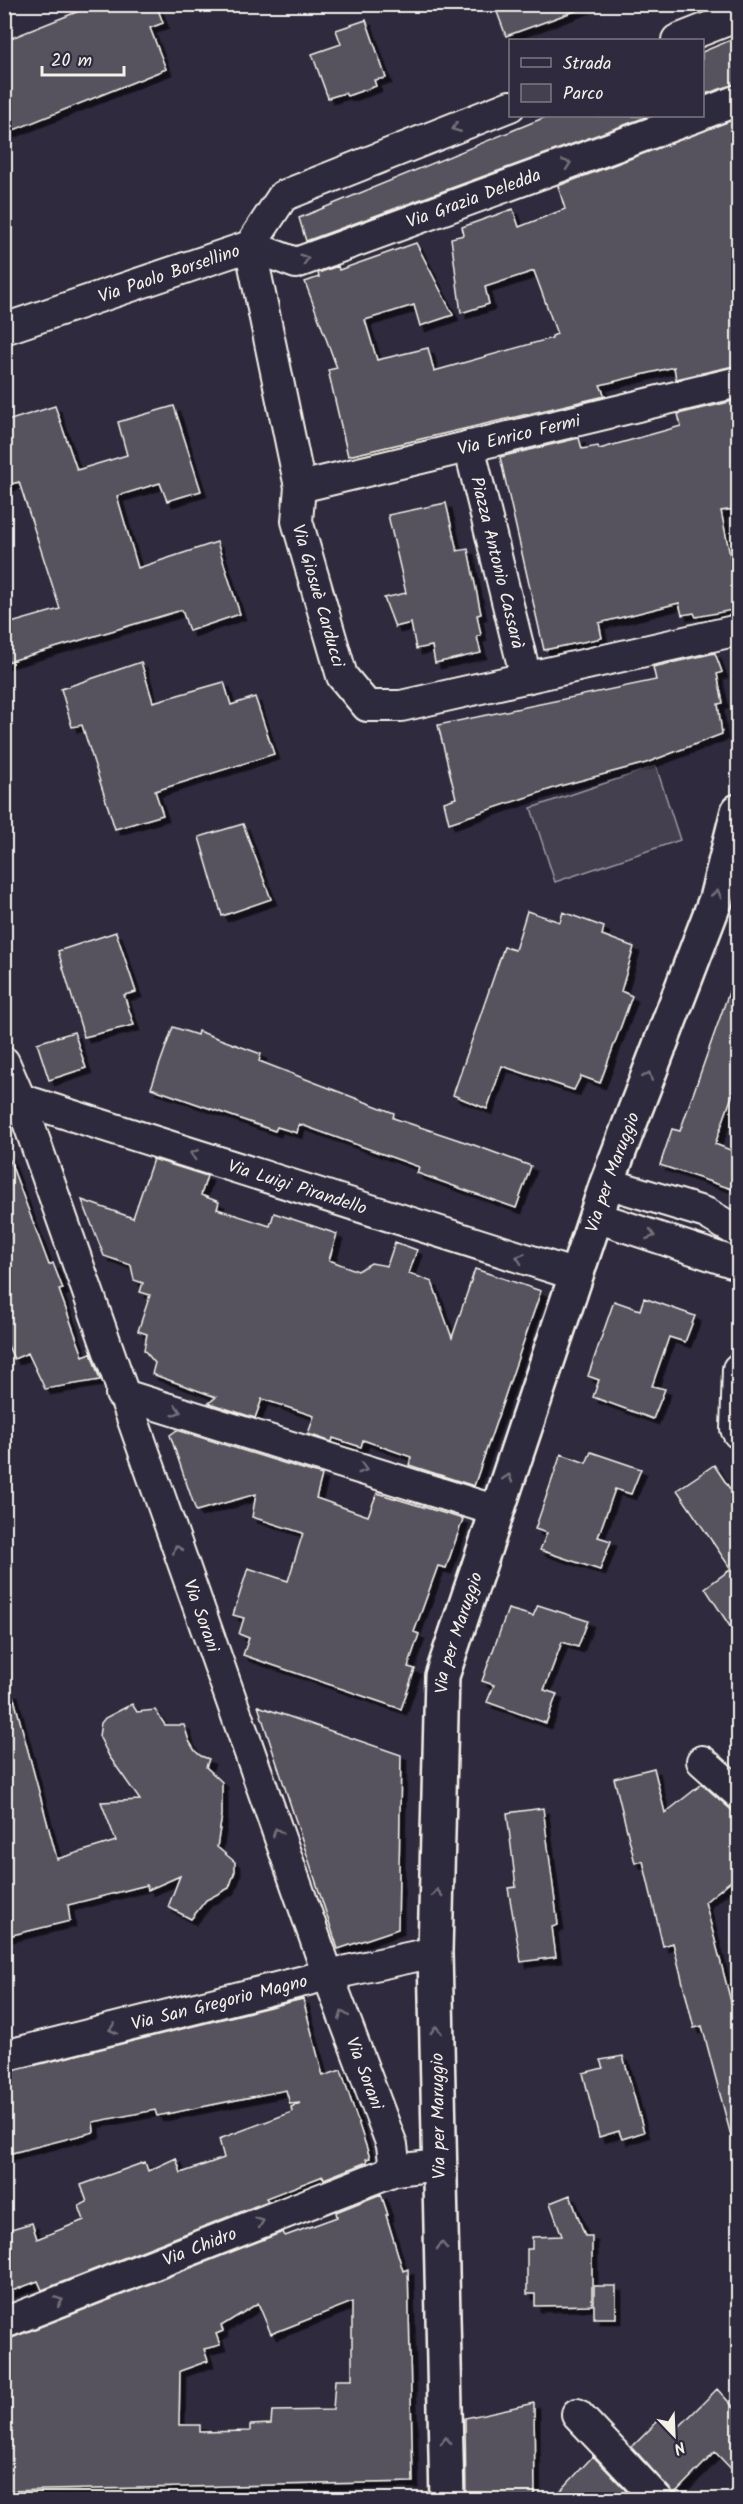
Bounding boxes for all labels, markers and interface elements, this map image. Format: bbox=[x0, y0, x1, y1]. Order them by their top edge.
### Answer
scale bar bbox=[42, 39, 124, 77]
legend bbox=[509, 39, 704, 117]
text: 20 m bbox=[51, 47, 92, 76]
text: Strada bbox=[563, 50, 611, 79]
text: Parco bbox=[563, 80, 603, 109]
one-way arrow bbox=[451, 121, 462, 133]
one-way arrow bbox=[561, 158, 572, 171]
street label: Via Grazia Deledda bbox=[403, 162, 545, 237]
street label: Via Paolo Borsellino bbox=[95, 237, 244, 312]
one-way arrow bbox=[299, 254, 310, 266]
street label: Via Enrico Fermi bbox=[455, 407, 584, 465]
street label: Piazza Antonio Cassarà bbox=[461, 474, 531, 652]
street label: Via Giosuè Carducci bbox=[283, 521, 352, 672]
one-way arrow bbox=[710, 889, 722, 900]
one-way arrow bbox=[641, 1071, 653, 1082]
street label: Via per Maruggio bbox=[578, 1108, 649, 1237]
one-way arrow bbox=[189, 1149, 200, 1161]
street label: Via Luigi Pirandello bbox=[224, 1153, 370, 1224]
one-way arrow bbox=[645, 1228, 656, 1241]
one-way arrow bbox=[515, 1253, 526, 1265]
one-way arrow bbox=[171, 1404, 182, 1416]
one-way arrow bbox=[358, 1462, 368, 1475]
one-way arrow bbox=[501, 1473, 514, 1484]
one-way arrow bbox=[171, 1544, 184, 1555]
street label: Via per Maruggio bbox=[429, 1569, 492, 1694]
street label: Via Sorani bbox=[174, 1576, 227, 1657]
one-way arrow bbox=[271, 1827, 284, 1838]
one-way arrow bbox=[430, 1889, 443, 1898]
street label: Via San Gregorio Magno bbox=[129, 1968, 311, 2040]
one-way arrow bbox=[338, 2010, 350, 2021]
one-way arrow bbox=[108, 2021, 118, 2034]
one-way arrow bbox=[430, 2026, 442, 2035]
street label: Via Sorani bbox=[337, 2033, 391, 2115]
street label: Via per Maruggio bbox=[424, 2053, 455, 2179]
one-way arrow bbox=[254, 2217, 265, 2230]
street label: Via Chidro bbox=[159, 2220, 241, 2275]
one-way arrow bbox=[435, 2242, 448, 2251]
one-way arrow bbox=[53, 2296, 64, 2308]
north arrow bbox=[644, 2405, 704, 2465]
text: N bbox=[670, 2434, 689, 2461]
one-way arrow bbox=[440, 2437, 452, 2446]

